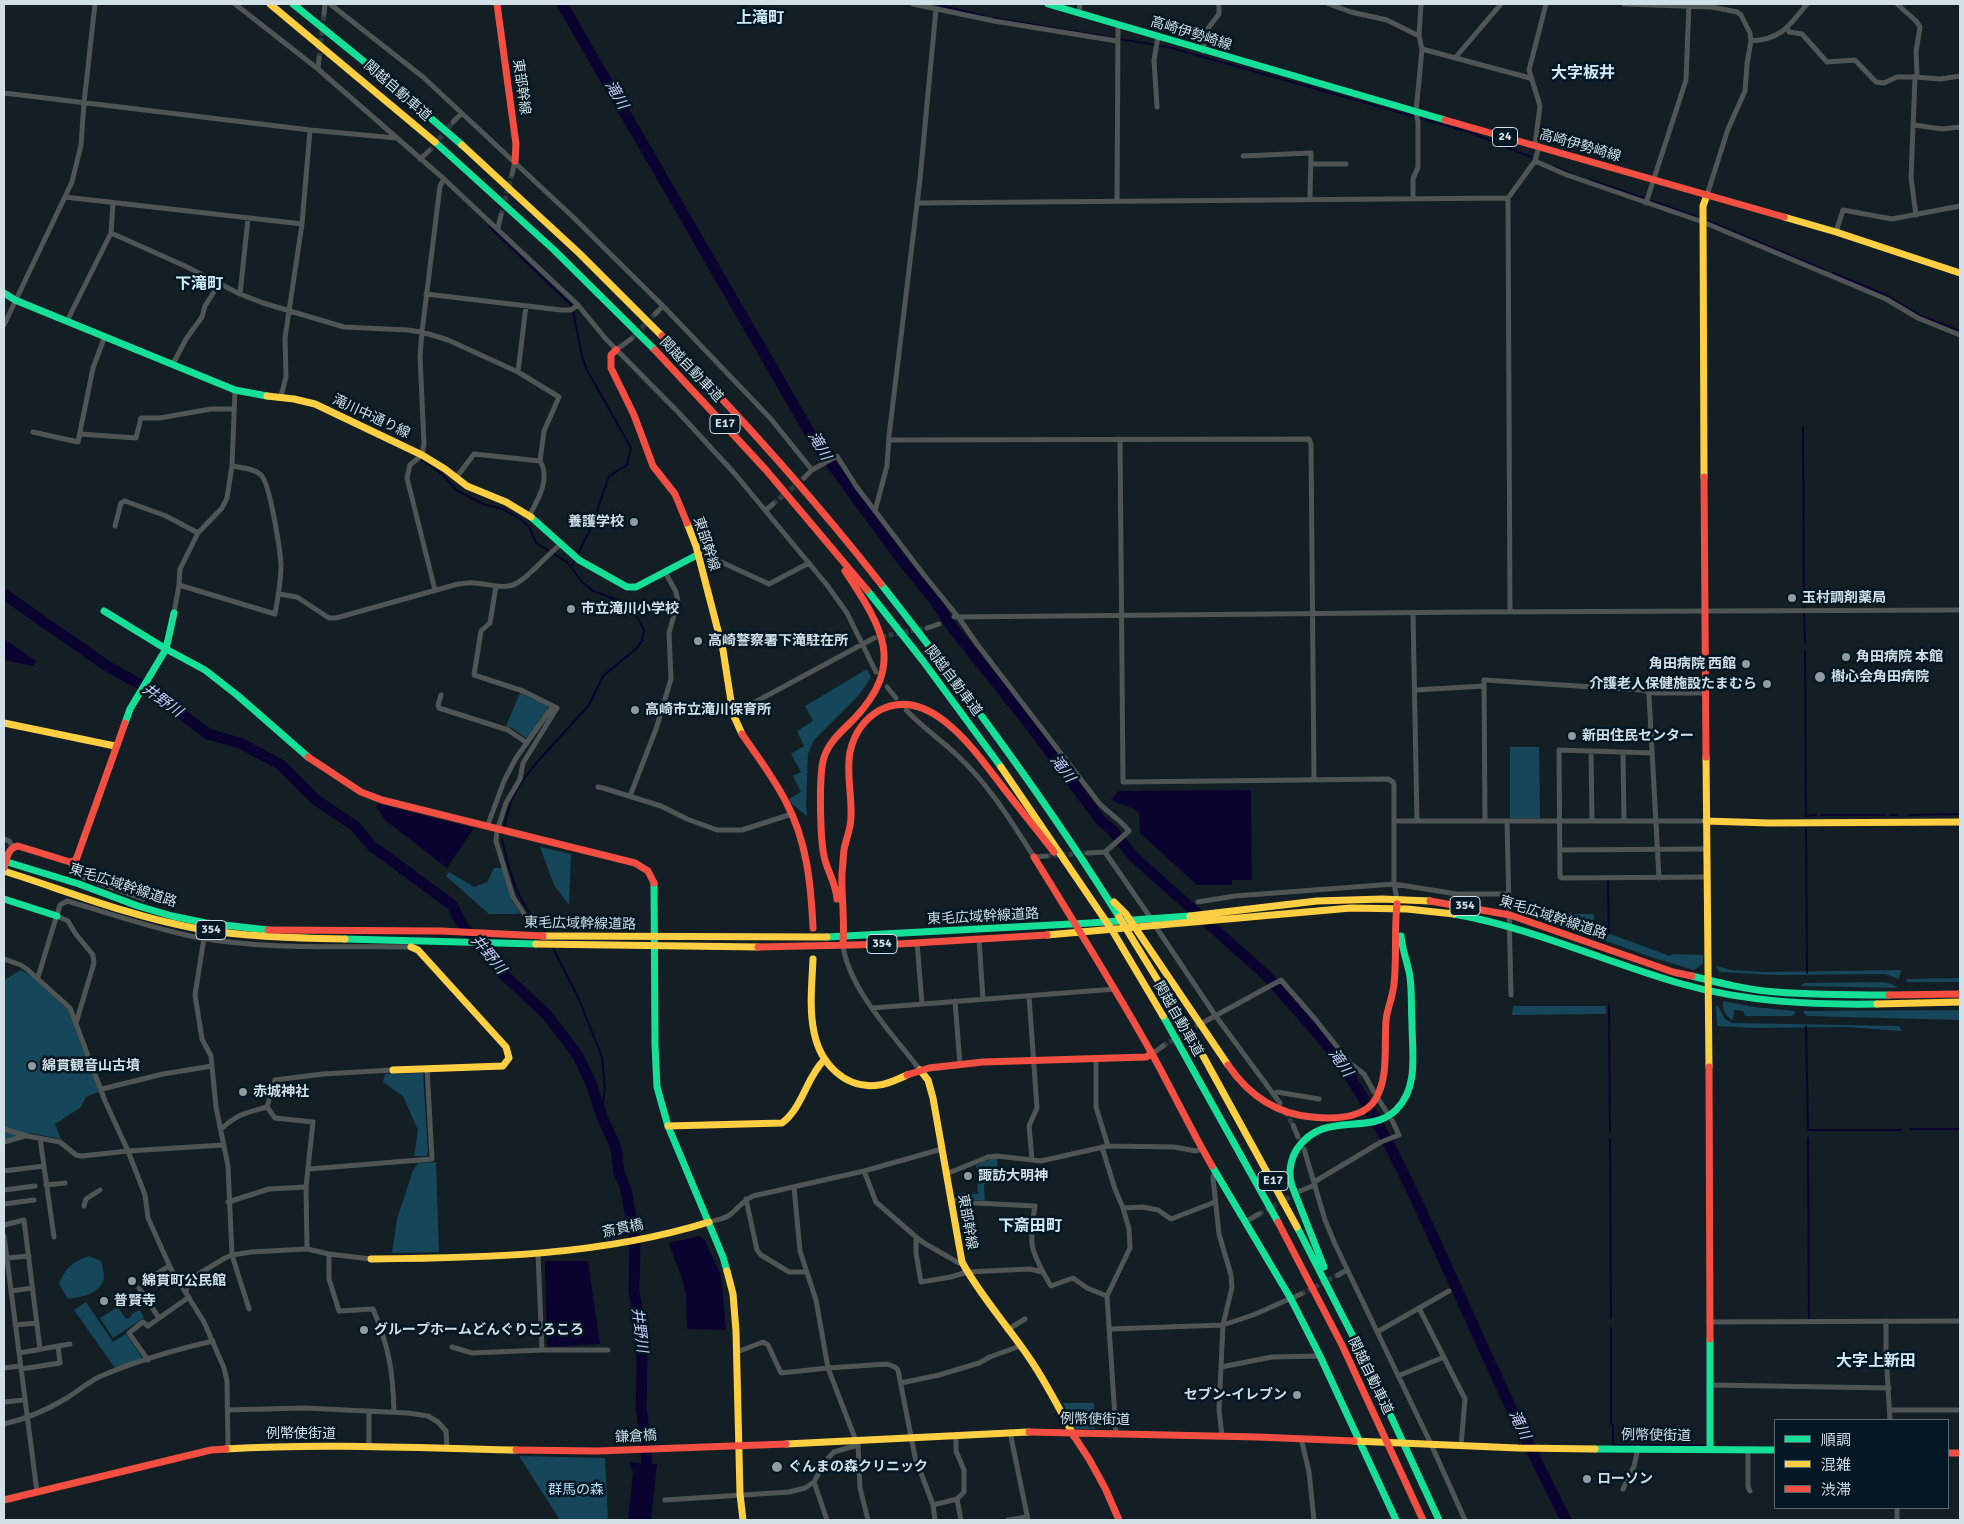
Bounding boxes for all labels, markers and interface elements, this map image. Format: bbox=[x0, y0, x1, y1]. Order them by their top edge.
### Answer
district label: 上滝町 bbox=[736, 9, 784, 29]
street label: 高崎伊勢崎線 bbox=[1148, 14, 1234, 54]
street label: 関越自動車道 bbox=[360, 57, 434, 125]
street label: 東部幹線 bbox=[509, 58, 533, 116]
district label: 大字板井 bbox=[1551, 64, 1615, 84]
water label: 滝川 bbox=[601, 78, 631, 112]
street label: 高崎伊勢崎線 bbox=[1537, 126, 1623, 166]
road number: 24 bbox=[1492, 128, 1518, 146]
district label: 下滝町 bbox=[175, 275, 223, 295]
street label: 関越自動車道 bbox=[656, 334, 726, 406]
street label: 滝川中通り線 bbox=[329, 392, 413, 442]
road number: E17 bbox=[710, 414, 740, 434]
water label: 滝川 bbox=[804, 429, 834, 463]
place label: 養護学校 bbox=[568, 514, 624, 530]
street label: 東部幹線 bbox=[689, 515, 723, 573]
marker: 養護学校 bbox=[628, 516, 640, 528]
place label: 玉村調剤薬局 bbox=[1802, 590, 1886, 606]
marker: 玉村調剤薬局 bbox=[1786, 592, 1798, 604]
place label: 市立滝川小学校 bbox=[581, 601, 679, 617]
marker: 市立滝川小学校 bbox=[565, 603, 577, 615]
place label: 高崎警察署下滝駐在所 bbox=[708, 633, 848, 649]
marker: 高崎警察署下滝駐在所 bbox=[692, 635, 704, 647]
street label: 関越自動車道 bbox=[921, 642, 985, 720]
place label: 角田病院 本館 bbox=[1856, 649, 1943, 665]
marker: 角田病院 本館 bbox=[1840, 651, 1852, 663]
place label: 角田病院 西館 bbox=[1649, 656, 1736, 672]
marker: 角田病院 西館 bbox=[1740, 658, 1752, 670]
place label: 樹心会角田病院 bbox=[1831, 669, 1929, 685]
marker: 樹心会角田病院 bbox=[1813, 670, 1827, 684]
place label: 介護老人保健施設たまむら bbox=[1589, 676, 1757, 692]
marker: 介護老人保健施設たまむら bbox=[1761, 678, 1773, 690]
water label: 井野川 bbox=[139, 680, 185, 722]
place label: 高崎市立滝川保育所 bbox=[645, 702, 771, 718]
marker: 高崎市立滝川保育所 bbox=[629, 704, 641, 716]
place label: 新田住民センター bbox=[1582, 728, 1694, 744]
marker: 新田住民センター bbox=[1566, 730, 1578, 742]
water label: 滝川 bbox=[1046, 752, 1078, 786]
street label: 東毛広域幹線道路 bbox=[67, 861, 179, 911]
street label: 東毛広域幹線道路 bbox=[1497, 893, 1609, 943]
road number: 354 bbox=[1450, 896, 1480, 916]
street label: 東毛広域幹線道路 bbox=[927, 906, 1039, 928]
street label: 東毛広域幹線道路 bbox=[524, 915, 636, 933]
road number: 354 bbox=[196, 920, 226, 940]
water label: 井野川 bbox=[467, 932, 509, 978]
road number: 354 bbox=[867, 934, 897, 954]
street label: 関越自動車道 bbox=[1150, 978, 1206, 1060]
water label: 滝川 bbox=[1324, 1046, 1356, 1080]
place label: 綿貫観音山古墳 bbox=[42, 1058, 140, 1074]
marker: 綿貫観音山古墳 bbox=[26, 1060, 38, 1072]
place label: 赤城神社 bbox=[253, 1084, 309, 1100]
marker: 赤城神社 bbox=[237, 1086, 249, 1098]
place label: 諏訪大明神 bbox=[978, 1168, 1048, 1184]
marker: 諏訪大明神 bbox=[962, 1170, 974, 1182]
road number: E17 bbox=[1258, 1172, 1288, 1190]
street label: 東部幹線 bbox=[954, 1193, 980, 1251]
street label: 斎貫橋 bbox=[601, 1216, 645, 1242]
district label: 下斎田町 bbox=[998, 1217, 1062, 1237]
place label: 綿貫町公民館 bbox=[142, 1273, 226, 1289]
marker: 綿貫町公民館 bbox=[126, 1275, 138, 1287]
place label: 普賢寺 bbox=[114, 1293, 156, 1309]
marker: 普賢寺 bbox=[98, 1295, 110, 1307]
water label: 井野川 bbox=[627, 1307, 651, 1353]
place label: グループホームどんぐりころころ bbox=[374, 1322, 584, 1338]
marker: グループホームどんぐりころころ bbox=[358, 1324, 370, 1336]
street label: 関越自動車道 bbox=[1344, 1335, 1396, 1417]
district label: 大字上新田 bbox=[1836, 1352, 1916, 1372]
place label: セブン-イレブン bbox=[1184, 1387, 1287, 1403]
marker: セブン-イレブン bbox=[1291, 1389, 1303, 1401]
water label: 滝川 bbox=[1504, 1408, 1534, 1442]
street label: 例幣使街道 bbox=[1060, 1411, 1130, 1429]
legend bbox=[1774, 1419, 1949, 1509]
street label: 例幣使街道 bbox=[266, 1426, 336, 1442]
street label: 例幣使街道 bbox=[1621, 1427, 1691, 1445]
street label: 鎌倉橋 bbox=[615, 1428, 657, 1446]
text: 順調 bbox=[1821, 1431, 1851, 1449]
text: 混雑 bbox=[1821, 1456, 1851, 1474]
place label: ぐんまの森クリニック bbox=[788, 1459, 928, 1475]
marker: ぐんまの森クリニック bbox=[770, 1460, 784, 1474]
place label: ローソン bbox=[1597, 1471, 1653, 1487]
marker: ローソン bbox=[1581, 1473, 1593, 1485]
text: 渋滞 bbox=[1821, 1481, 1851, 1499]
park label: 群馬の森 bbox=[548, 1482, 604, 1498]

